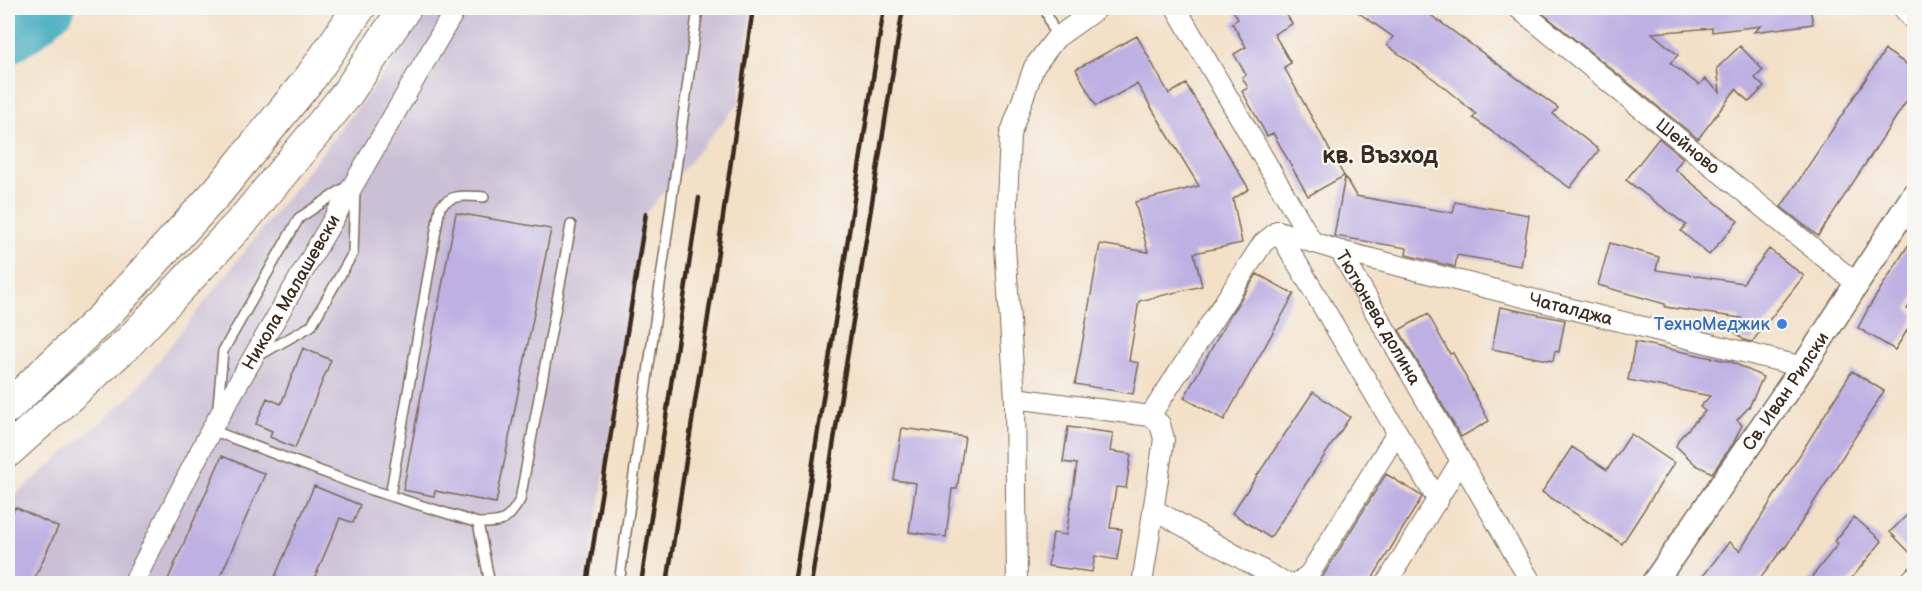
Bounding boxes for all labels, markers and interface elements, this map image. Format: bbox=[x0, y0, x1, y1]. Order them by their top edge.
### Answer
street label: Шейново bbox=[1652, 114, 1724, 178]
district label: кв. Възход bbox=[1322, 141, 1438, 170]
street label: Никола Малашевски bbox=[238, 211, 344, 374]
street label: Тютюнева долина bbox=[1331, 247, 1426, 389]
street label: Чаталджа bbox=[1527, 288, 1615, 329]
place label: ТехноМеджик bbox=[1654, 314, 1770, 335]
marker: ТехноМеджик bbox=[1775, 317, 1789, 331]
street label: Св. Иван Рилски bbox=[1738, 328, 1833, 454]

